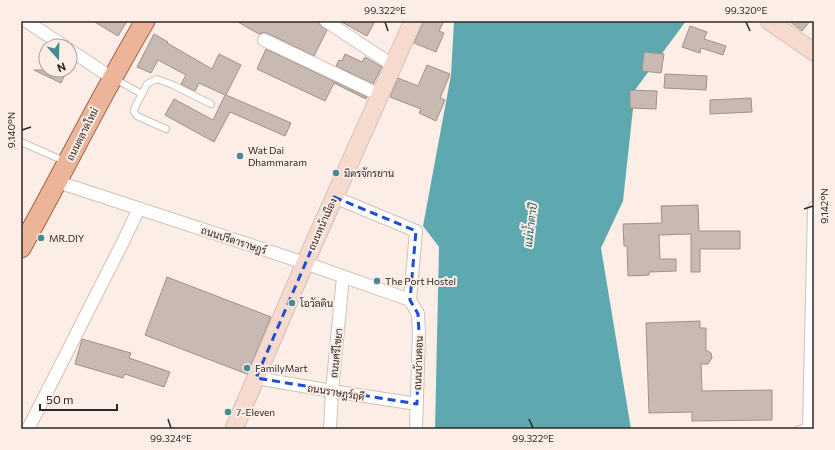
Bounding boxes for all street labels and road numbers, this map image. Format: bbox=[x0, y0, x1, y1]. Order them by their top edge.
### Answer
street label: ถนนตลาดใหม่ bbox=[64, 106, 100, 162]
street label: ถนนหน้าเมือง bbox=[305, 196, 339, 252]
street label: ถนนปรีดาราษฎร์ bbox=[199, 223, 269, 258]
street label: ถนนศรีไชยา bbox=[327, 327, 345, 378]
street label: ถนนบ้านดอน bbox=[411, 336, 425, 390]
street label: ถนนราษฎร์ฤดี bbox=[306, 381, 366, 404]

